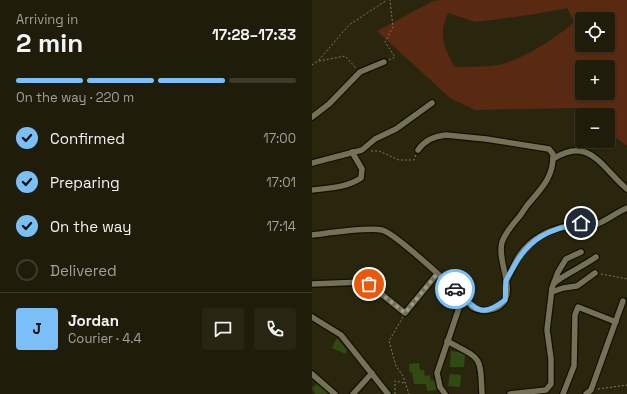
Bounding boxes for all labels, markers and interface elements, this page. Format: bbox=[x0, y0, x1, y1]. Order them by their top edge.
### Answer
text: Arriving in bbox=[16, 11, 78, 28]
map controls bbox=[575, 12, 615, 148]
button: locate bbox=[575, 12, 615, 52]
text: 17:28–17:33 bbox=[212, 25, 296, 44]
text: 2 min bbox=[16, 26, 83, 60]
button: + bbox=[575, 60, 615, 100]
text: On the way · 220 m bbox=[16, 89, 134, 106]
button: − bbox=[575, 108, 615, 148]
icon: check bbox=[16, 127, 38, 149]
text: Confirmed bbox=[50, 129, 125, 148]
text: 17:00 bbox=[263, 130, 296, 147]
icon: check bbox=[16, 171, 38, 193]
text: Preparing bbox=[50, 173, 120, 192]
text: 17:01 bbox=[266, 174, 296, 191]
pin bbox=[564, 206, 598, 240]
icon: home bbox=[570, 212, 592, 234]
icon: check bbox=[16, 215, 38, 237]
text: On the way bbox=[50, 217, 131, 236]
text: 17:14 bbox=[266, 218, 296, 235]
text: Delivered bbox=[50, 261, 117, 280]
pin bbox=[352, 267, 386, 301]
courier bbox=[435, 269, 475, 309]
icon: bag bbox=[358, 273, 380, 295]
icon: car bbox=[444, 278, 466, 300]
button: chat bbox=[202, 308, 244, 350]
button: phone bbox=[254, 308, 296, 350]
text: Jordan bbox=[68, 311, 119, 330]
text: J bbox=[32, 319, 42, 338]
text: Courier · 4.4 bbox=[68, 330, 142, 347]

